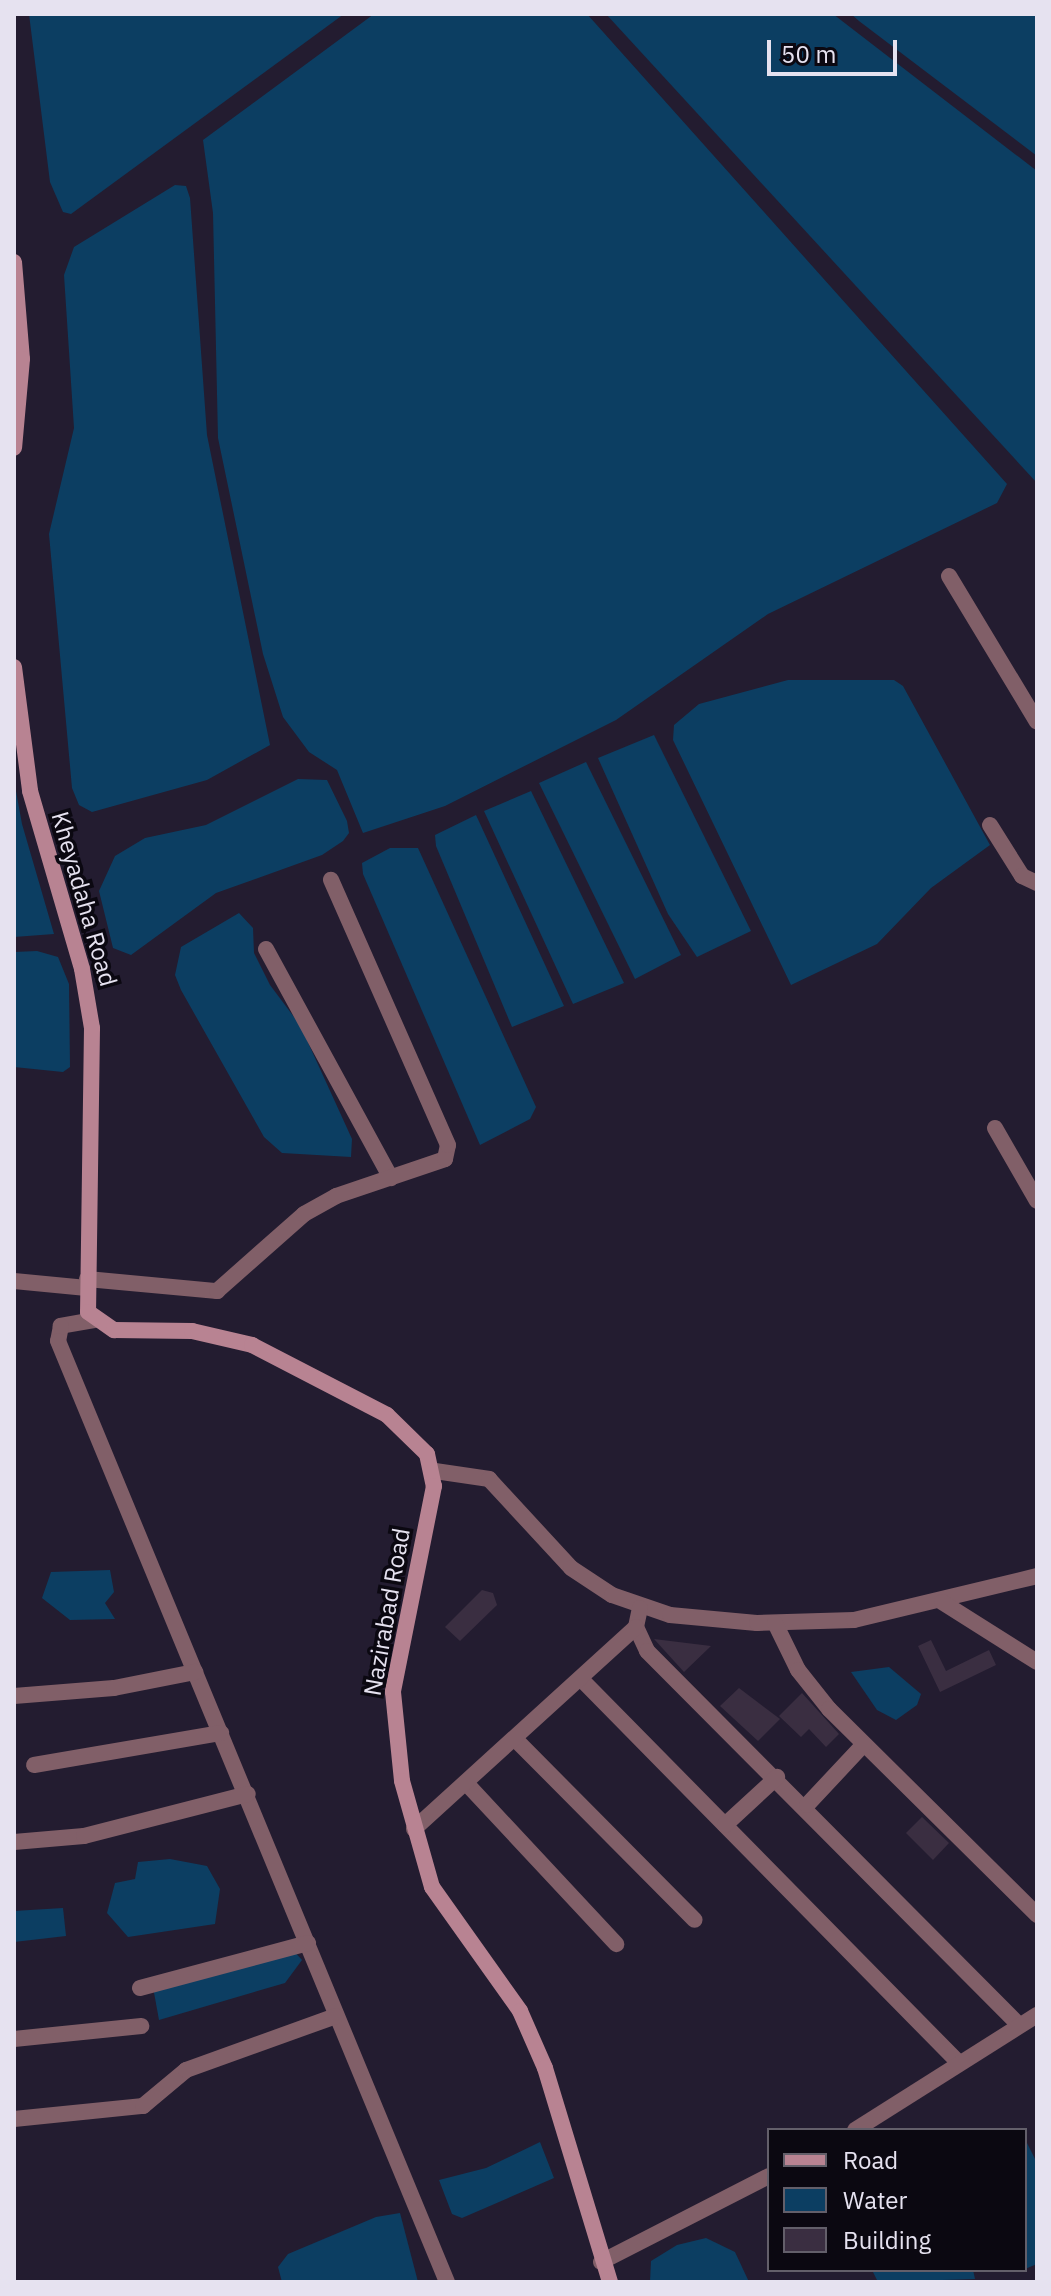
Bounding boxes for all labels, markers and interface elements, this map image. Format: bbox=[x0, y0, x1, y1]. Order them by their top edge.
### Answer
scale bar bbox=[771, 24, 901, 74]
text: 50 m bbox=[781, 38, 836, 70]
street label: Kheyadaha Road bbox=[45, 808, 123, 990]
street label: Nazirabad Road bbox=[358, 1526, 416, 1698]
legend bbox=[767, 2128, 1027, 2272]
text: Road bbox=[843, 2144, 898, 2176]
text: Water bbox=[843, 2184, 907, 2216]
text: Building bbox=[843, 2224, 931, 2256]

